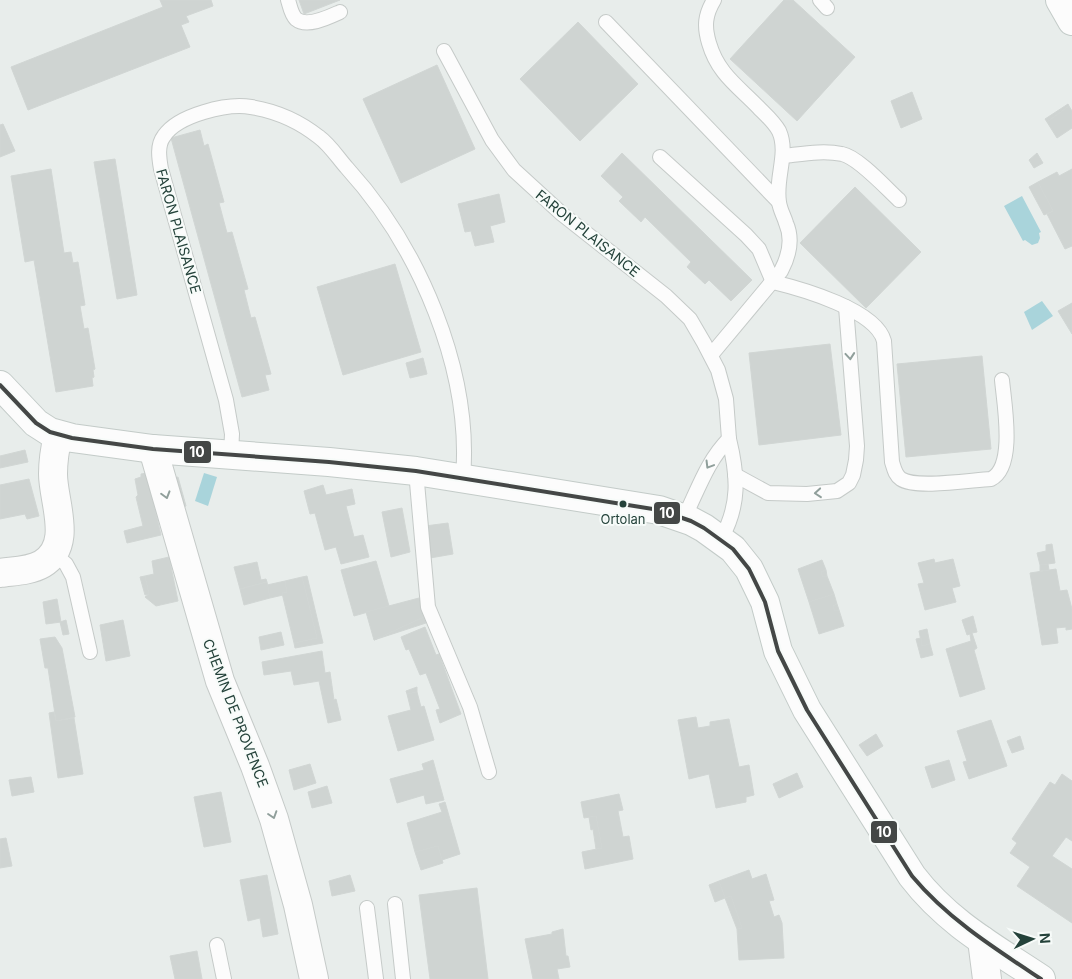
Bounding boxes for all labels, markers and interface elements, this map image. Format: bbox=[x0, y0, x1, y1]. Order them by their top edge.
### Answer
street label: FARON PLAISANCE bbox=[153, 167, 205, 295]
street label: FARON PLAISANCE bbox=[533, 186, 643, 280]
one-way arrow bbox=[844, 352, 855, 360]
line badge: 10 bbox=[183, 440, 212, 464]
text: 10 bbox=[189, 443, 205, 460]
one-way arrow bbox=[706, 459, 716, 468]
one-way arrow bbox=[813, 487, 821, 498]
one-way arrow bbox=[161, 491, 171, 499]
marker: Ortolan bbox=[618, 499, 628, 509]
line badge: 10 bbox=[653, 501, 681, 525]
text: 10 bbox=[659, 504, 675, 521]
place label: Ortolan bbox=[600, 511, 646, 527]
street label: CHEMIN DE PROVENCE bbox=[200, 636, 272, 790]
one-way arrow bbox=[267, 810, 277, 819]
line badge: 10 bbox=[870, 820, 898, 844]
text: 10 bbox=[876, 823, 892, 840]
north arrow bbox=[1007, 914, 1057, 964]
text: N bbox=[1037, 932, 1054, 944]

